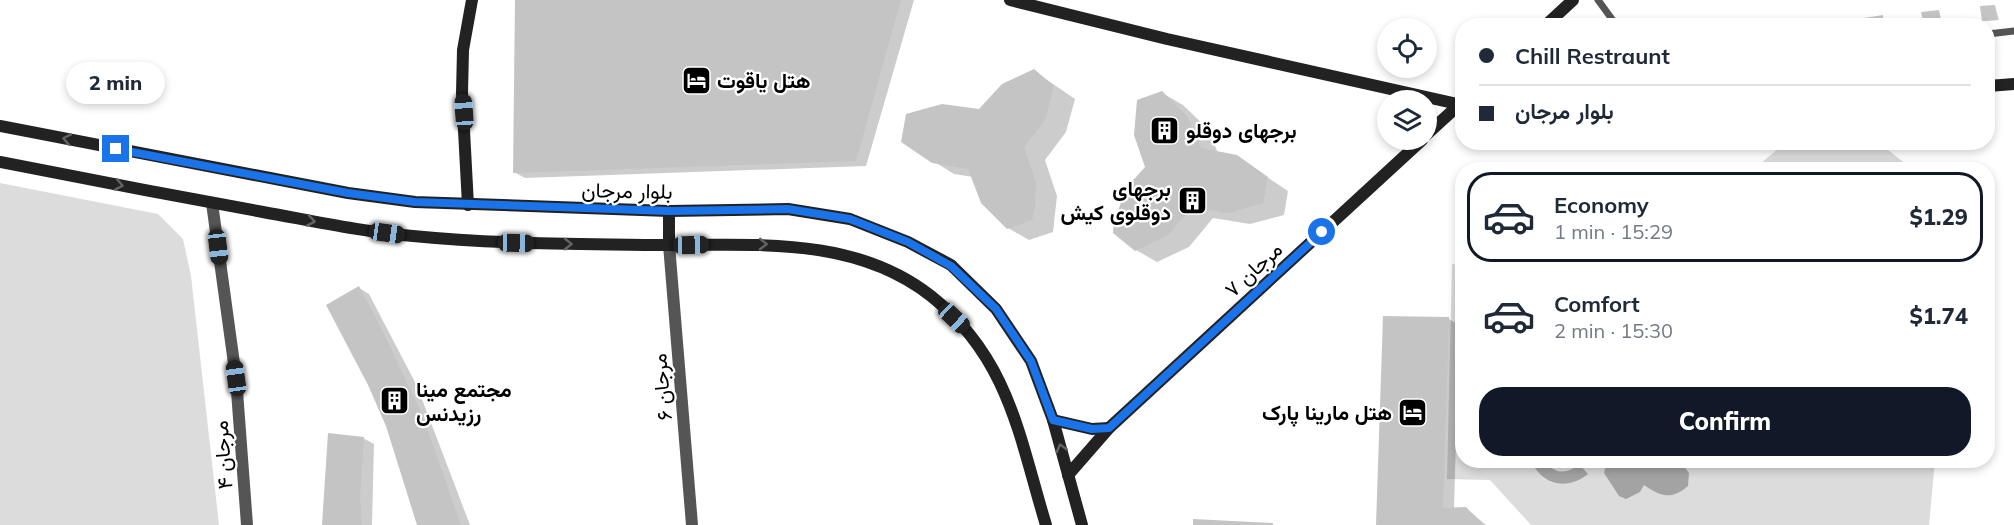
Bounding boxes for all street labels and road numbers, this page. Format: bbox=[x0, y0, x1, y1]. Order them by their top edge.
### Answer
street label: بلوار مرجان bbox=[581, 176, 673, 205]
street label: مرجان ۷ bbox=[1219, 236, 1288, 303]
street label: مرجان ۶ bbox=[645, 352, 678, 422]
street label: مرجان ۴ bbox=[207, 420, 238, 490]

